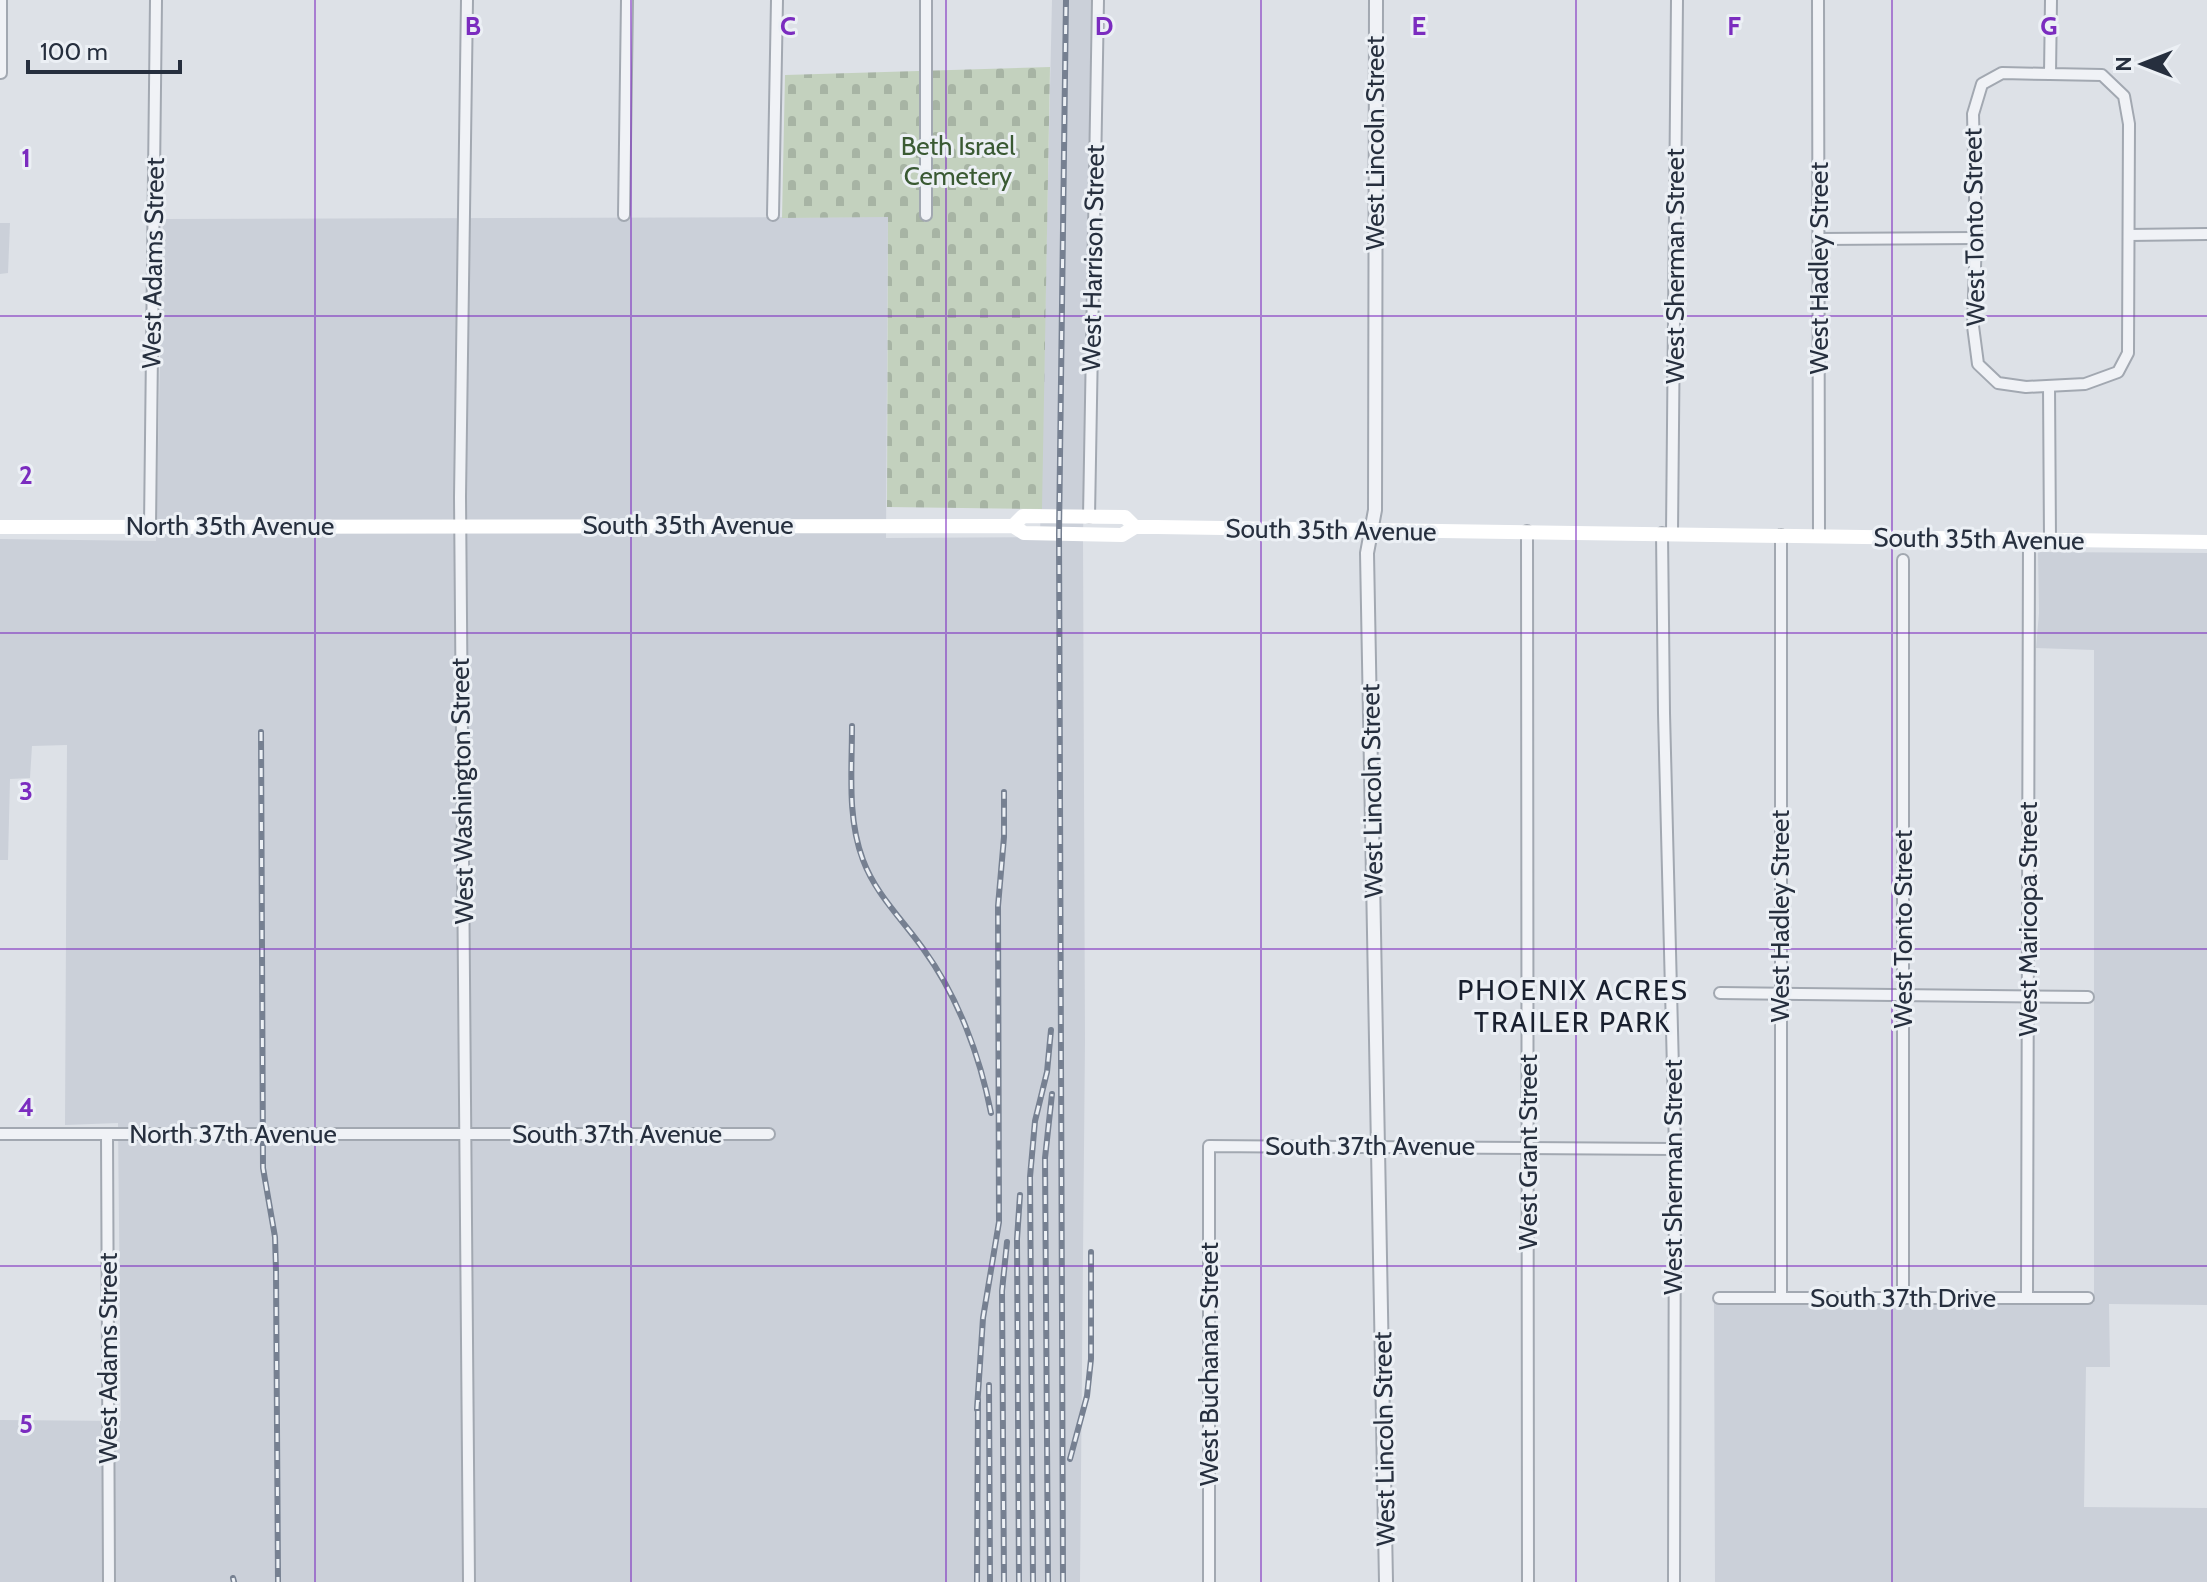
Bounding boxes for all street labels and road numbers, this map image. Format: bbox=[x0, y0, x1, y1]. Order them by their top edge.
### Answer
street label: West Lincoln Street bbox=[1359, 35, 1391, 250]
street label: West Tonto Street bbox=[1956, 127, 1992, 326]
street label: West Harrison Street bbox=[1075, 144, 1111, 372]
street label: West Sherman Street bbox=[1659, 148, 1691, 384]
street label: West Adams Street bbox=[135, 157, 171, 369]
street label: West Hadley Street bbox=[1803, 162, 1835, 374]
street label: South 35th Avenue bbox=[582, 509, 794, 541]
street label: North 35th Avenue bbox=[126, 510, 334, 542]
street label: South 35th Avenue bbox=[1225, 512, 1437, 548]
street label: South 35th Avenue bbox=[1873, 521, 2085, 557]
street label: West Washington Street bbox=[444, 657, 480, 924]
street label: West Lincoln Street bbox=[1354, 683, 1390, 899]
street label: West Maricopa Street bbox=[2012, 801, 2044, 1037]
street label: West Hadley Street bbox=[1764, 810, 1796, 1022]
street label: West Tonto Street bbox=[1887, 830, 1919, 1028]
street label: West Grant Street bbox=[1512, 1054, 1544, 1250]
street label: West Sherman Street bbox=[1657, 1059, 1689, 1295]
street label: North 37th Avenue bbox=[129, 1118, 337, 1150]
street label: South 37th Avenue bbox=[512, 1118, 722, 1150]
street label: South 37th Avenue bbox=[1265, 1130, 1475, 1162]
street label: West Buchanan Street bbox=[1193, 1242, 1225, 1486]
street label: West Adams Street bbox=[92, 1252, 124, 1464]
street label: South 37th Drive bbox=[1810, 1282, 1996, 1314]
street label: West Lincoln Street bbox=[1366, 1331, 1402, 1547]

